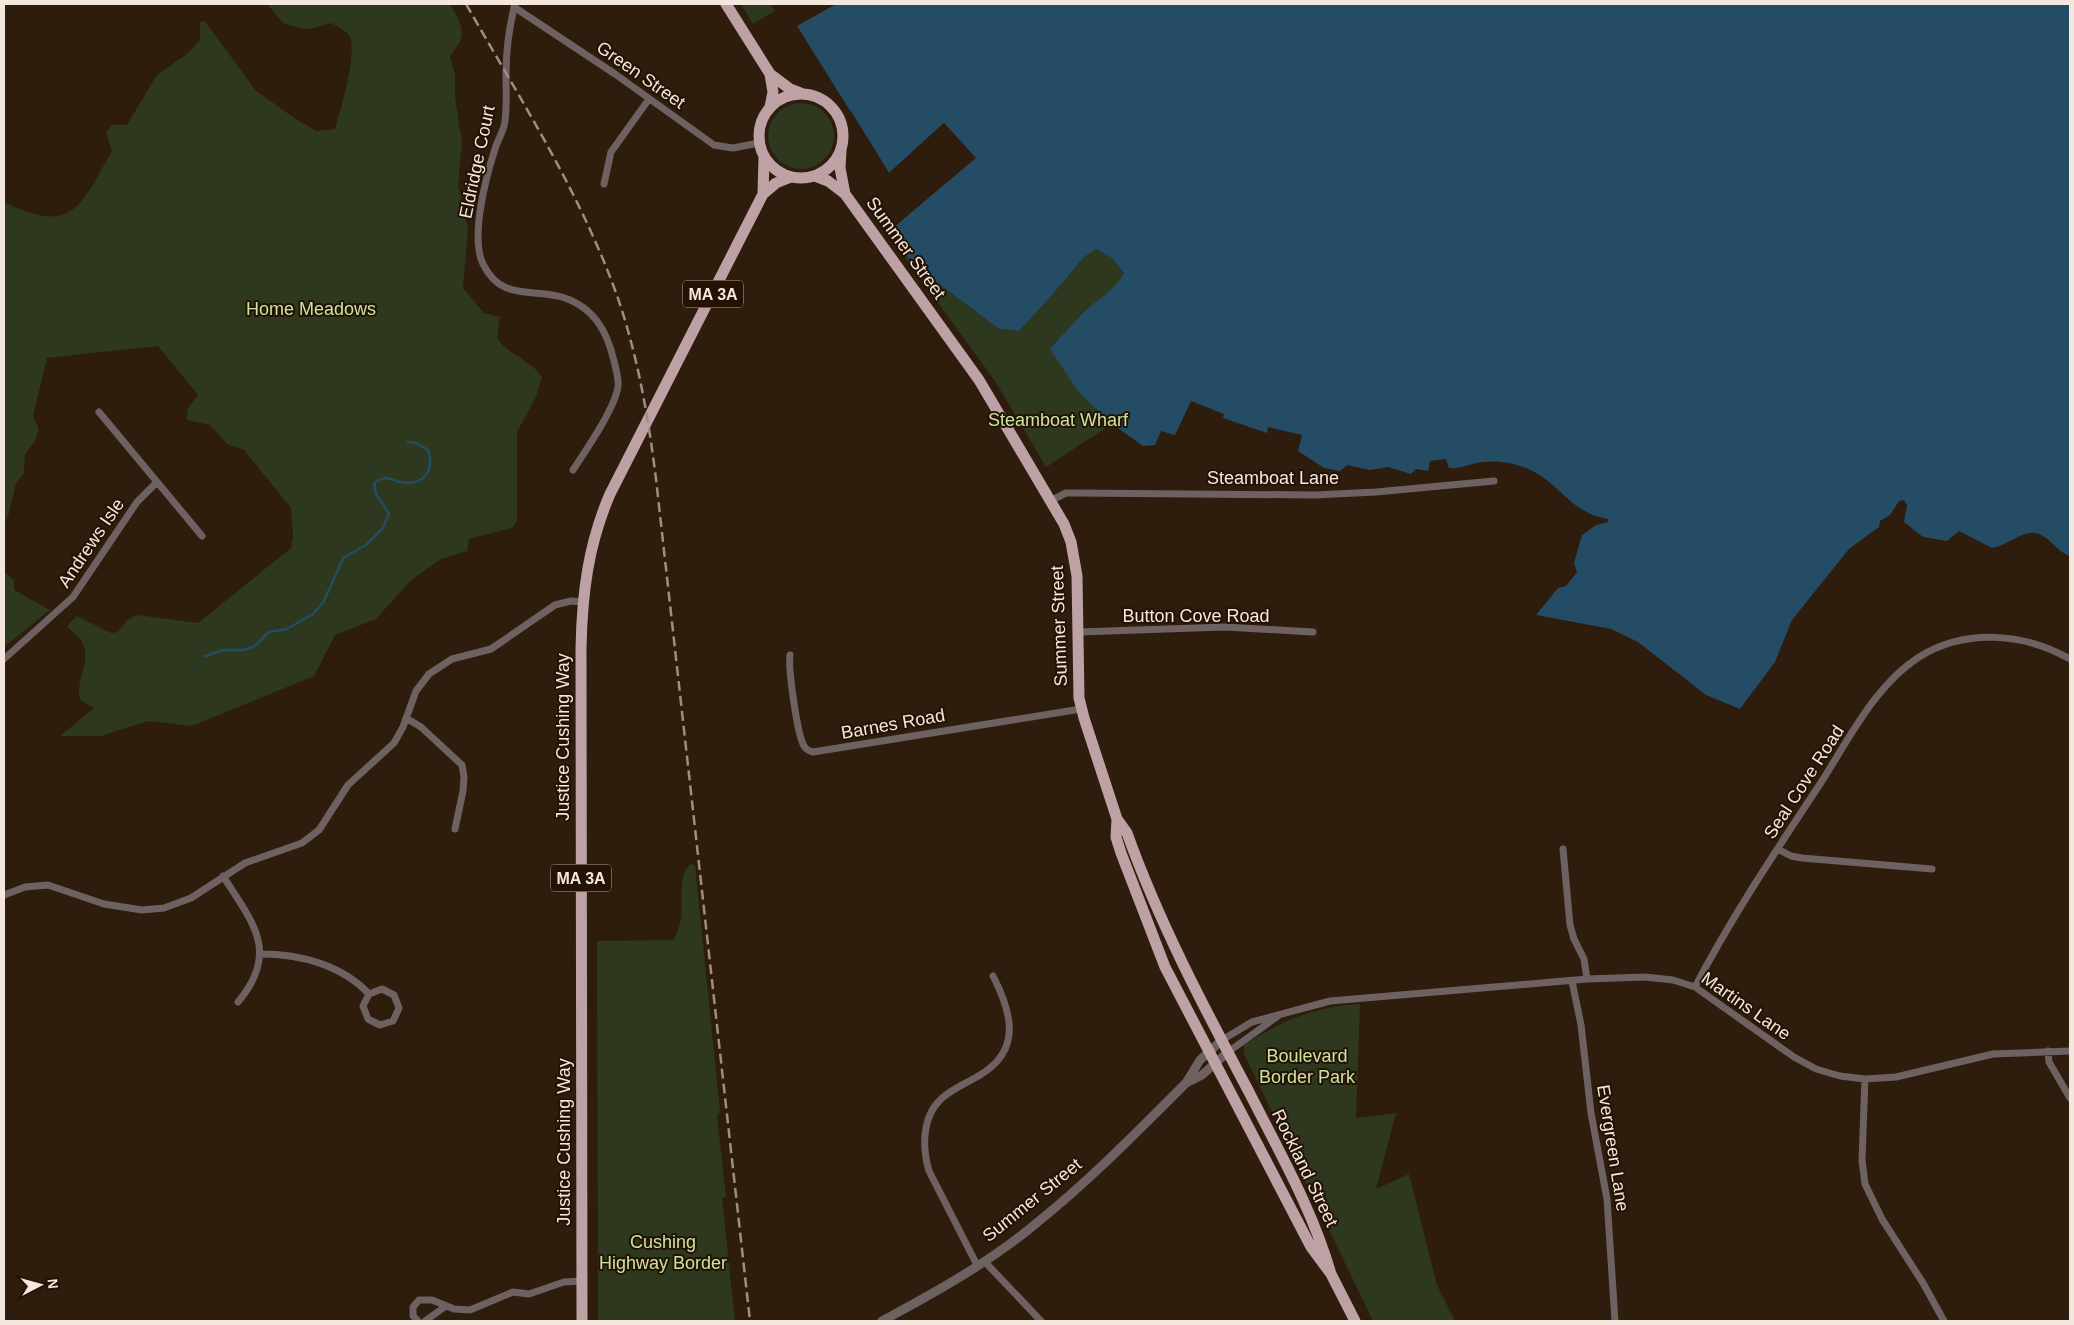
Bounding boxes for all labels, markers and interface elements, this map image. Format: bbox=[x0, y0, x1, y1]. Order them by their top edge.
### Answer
street label: Green Street bbox=[593, 37, 689, 113]
street label: Eldridge Court bbox=[455, 104, 499, 220]
street label: Summer Street bbox=[862, 193, 950, 303]
road number: MA 3A bbox=[683, 280, 743, 308]
park label: Home Meadows bbox=[246, 299, 376, 319]
park label: Steamboat Wharf bbox=[988, 410, 1129, 430]
street label: Steamboat Lane bbox=[1207, 468, 1339, 488]
street label: Andrews Isle bbox=[54, 495, 128, 591]
street label: Summer Street bbox=[1047, 565, 1071, 687]
street label: Button Cove Road bbox=[1122, 606, 1270, 626]
street label: Justice Cushing Way bbox=[553, 653, 573, 821]
street label: Barnes Road bbox=[840, 705, 946, 743]
street label: Seal Cove Road bbox=[1760, 722, 1848, 842]
road number: MA 3A bbox=[551, 864, 611, 891]
street label: Martins Lane bbox=[1698, 968, 1794, 1044]
park label: Boulevard Border Park bbox=[1259, 1046, 1356, 1087]
street label: Justice Cushing Way bbox=[554, 1058, 574, 1226]
street label: Evergreen Lane bbox=[1593, 1083, 1633, 1213]
street label: Rockland Street bbox=[1268, 1106, 1342, 1230]
street label: Summer Street bbox=[979, 1154, 1085, 1246]
park label: Cushing Highway Border bbox=[599, 1232, 727, 1273]
north arrow bbox=[15, 1260, 65, 1310]
text: N bbox=[44, 1278, 61, 1290]

